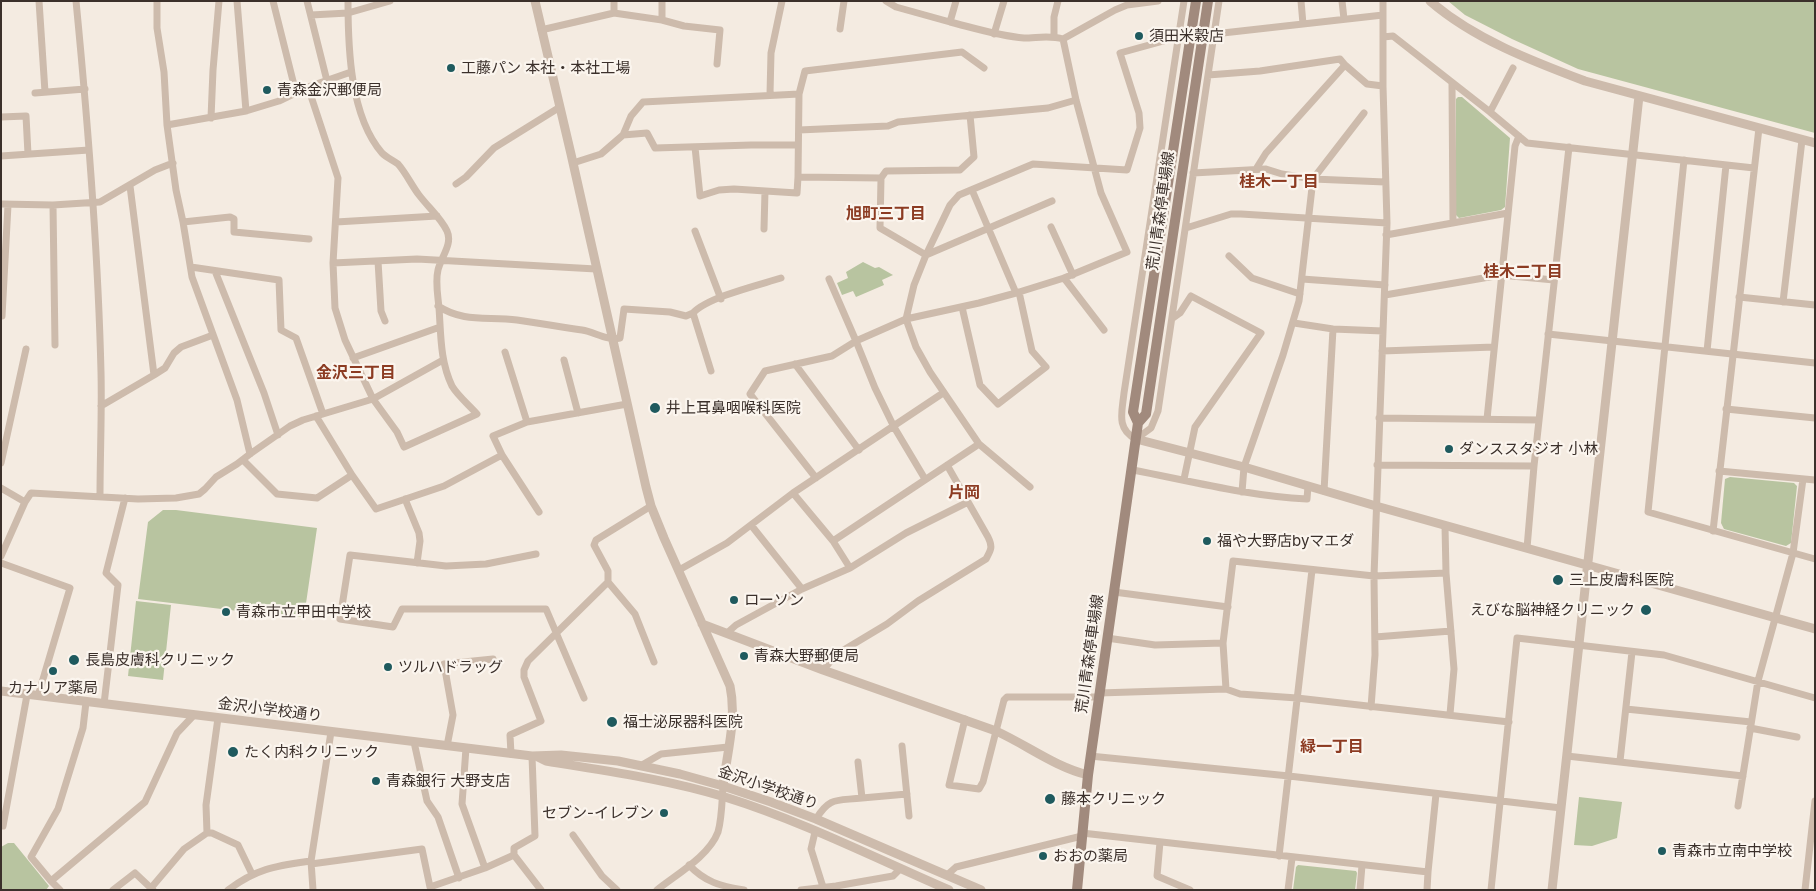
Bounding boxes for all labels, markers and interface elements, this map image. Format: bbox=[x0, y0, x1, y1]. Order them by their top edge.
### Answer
place label: 須田米穀店 bbox=[1149, 27, 1224, 45]
marker: 須田米穀店 bbox=[1133, 30, 1145, 42]
place label: 工藤パン 本社・本社工場 bbox=[461, 59, 630, 77]
marker: 工藤パン 本社・本社工場 bbox=[445, 62, 457, 74]
place label: 青森金沢郵便局 bbox=[277, 81, 382, 99]
marker: 青森金沢郵便局 bbox=[261, 84, 273, 96]
street label: 荒川青森停車場線 bbox=[1144, 150, 1178, 272]
district label: 桂木一丁目 bbox=[1239, 172, 1319, 192]
district label: 旭町三丁目 bbox=[846, 204, 926, 224]
district label: 桂木二丁目 bbox=[1483, 262, 1563, 282]
district label: 金沢三丁目 bbox=[316, 363, 396, 383]
place label: 井上耳鼻咽喉科医院 bbox=[666, 399, 801, 417]
marker: 井上耳鼻咽喉科医院 bbox=[648, 401, 662, 415]
place label: ダンススタジオ 小林 bbox=[1459, 440, 1598, 458]
marker: ダンススタジオ 小林 bbox=[1443, 443, 1455, 455]
district label: 片岡 bbox=[948, 483, 980, 503]
place label: 福や大野店byマエダ bbox=[1217, 532, 1354, 550]
marker: 福や大野店byマエダ bbox=[1201, 535, 1213, 547]
place label: 三上皮膚科医院 bbox=[1569, 571, 1674, 589]
marker: 三上皮膚科医院 bbox=[1551, 573, 1565, 587]
place label: ローソン bbox=[744, 591, 804, 609]
street label: 荒川青森停車場線 bbox=[1073, 593, 1107, 715]
marker: ローソン bbox=[728, 594, 740, 606]
place label: えびな脳神経クリニック bbox=[1470, 601, 1635, 619]
place label: 青森市立甲田中学校 bbox=[236, 603, 371, 621]
marker: えびな脳神経クリニック bbox=[1639, 603, 1653, 617]
marker: 青森市立甲田中学校 bbox=[220, 606, 232, 618]
place label: 青森大野郵便局 bbox=[754, 647, 859, 665]
marker: 青森大野郵便局 bbox=[738, 650, 750, 662]
place label: 長島皮膚科クリニック bbox=[85, 651, 235, 669]
marker: 長島皮膚科クリニック bbox=[67, 653, 81, 667]
place label: ツルハドラッグ bbox=[398, 658, 503, 676]
marker: ツルハドラッグ bbox=[382, 661, 394, 673]
marker: カナリア薬局 bbox=[47, 665, 59, 677]
place label: カナリア薬局 bbox=[8, 679, 98, 697]
street label: 金沢小学校通り bbox=[217, 695, 323, 725]
place label: 福士泌尿器科医院 bbox=[623, 713, 743, 731]
marker: 福士泌尿器科医院 bbox=[605, 715, 619, 729]
district label: 緑一丁目 bbox=[1300, 737, 1364, 757]
place label: たく内科クリニック bbox=[244, 743, 379, 761]
marker: たく内科クリニック bbox=[226, 745, 240, 759]
street label: 金沢小学校通り bbox=[715, 762, 821, 814]
place label: 青森銀行 大野支店 bbox=[386, 772, 510, 790]
marker: 青森銀行 大野支店 bbox=[370, 775, 382, 787]
place label: 藤本クリニック bbox=[1061, 790, 1166, 808]
marker: 藤本クリニック bbox=[1043, 792, 1057, 806]
place label: セブン-イレブン bbox=[542, 804, 654, 822]
marker: セブン-イレブン bbox=[658, 807, 670, 819]
place label: 青森市立南中学校 bbox=[1672, 842, 1792, 860]
marker: 青森市立南中学校 bbox=[1656, 845, 1668, 857]
place label: おおの薬局 bbox=[1053, 847, 1128, 865]
marker: おおの薬局 bbox=[1037, 850, 1049, 862]

